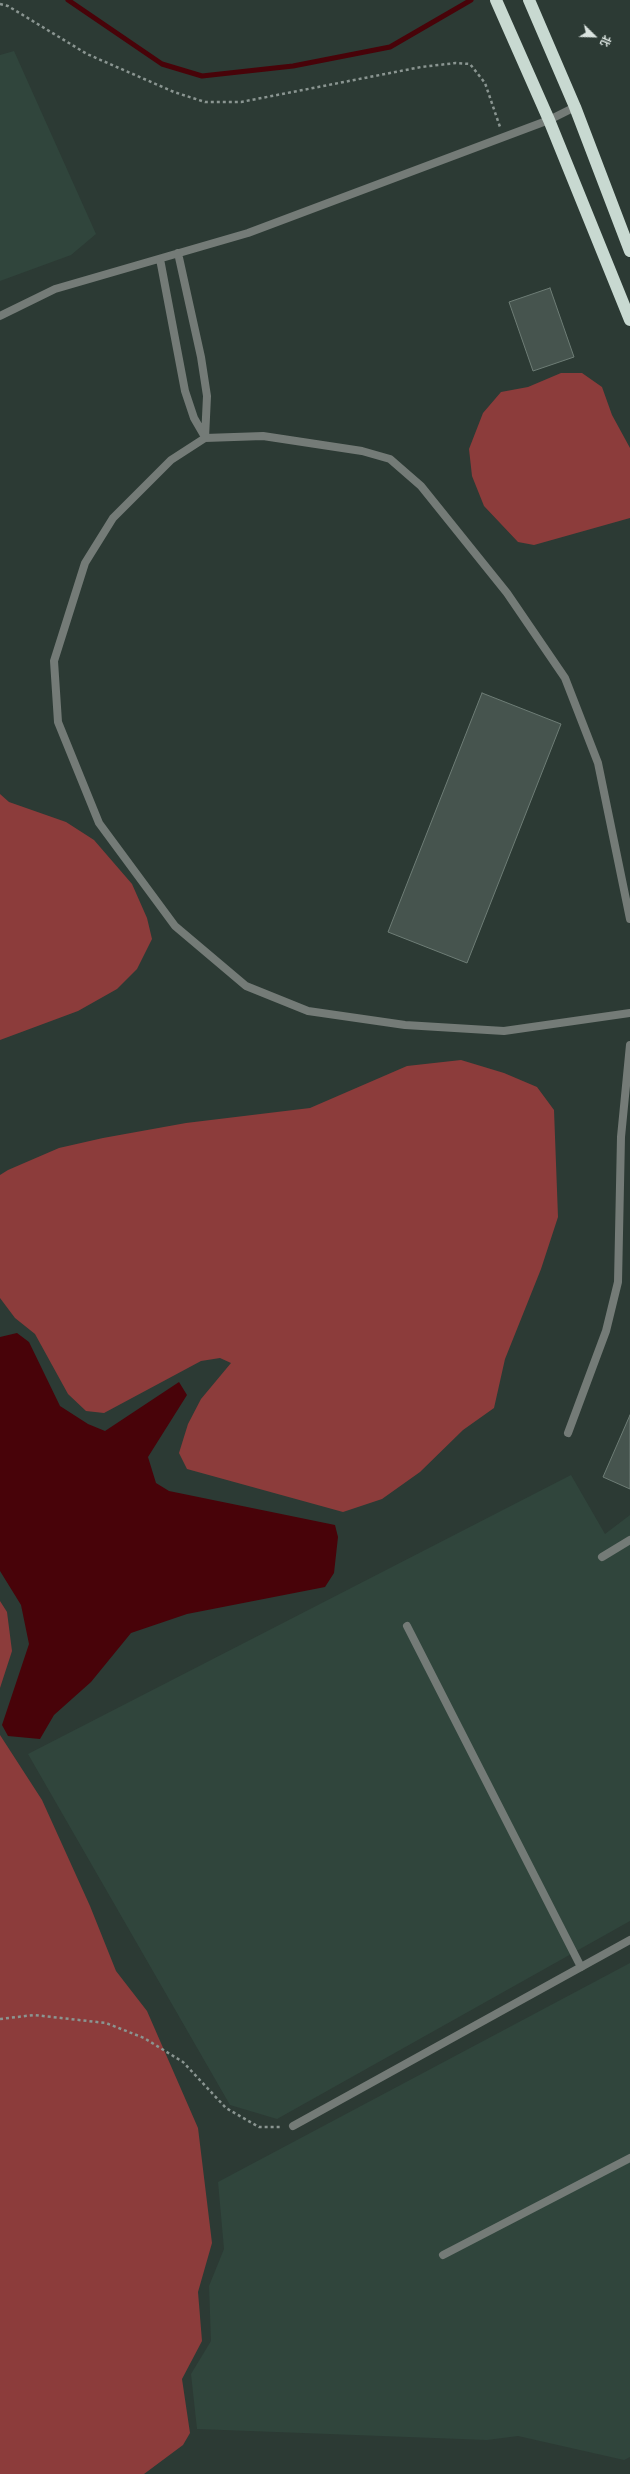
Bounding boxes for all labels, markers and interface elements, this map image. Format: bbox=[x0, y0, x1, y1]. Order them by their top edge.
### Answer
north arrow bbox=[574, 16, 614, 56]
text: 北 bbox=[597, 33, 614, 48]

